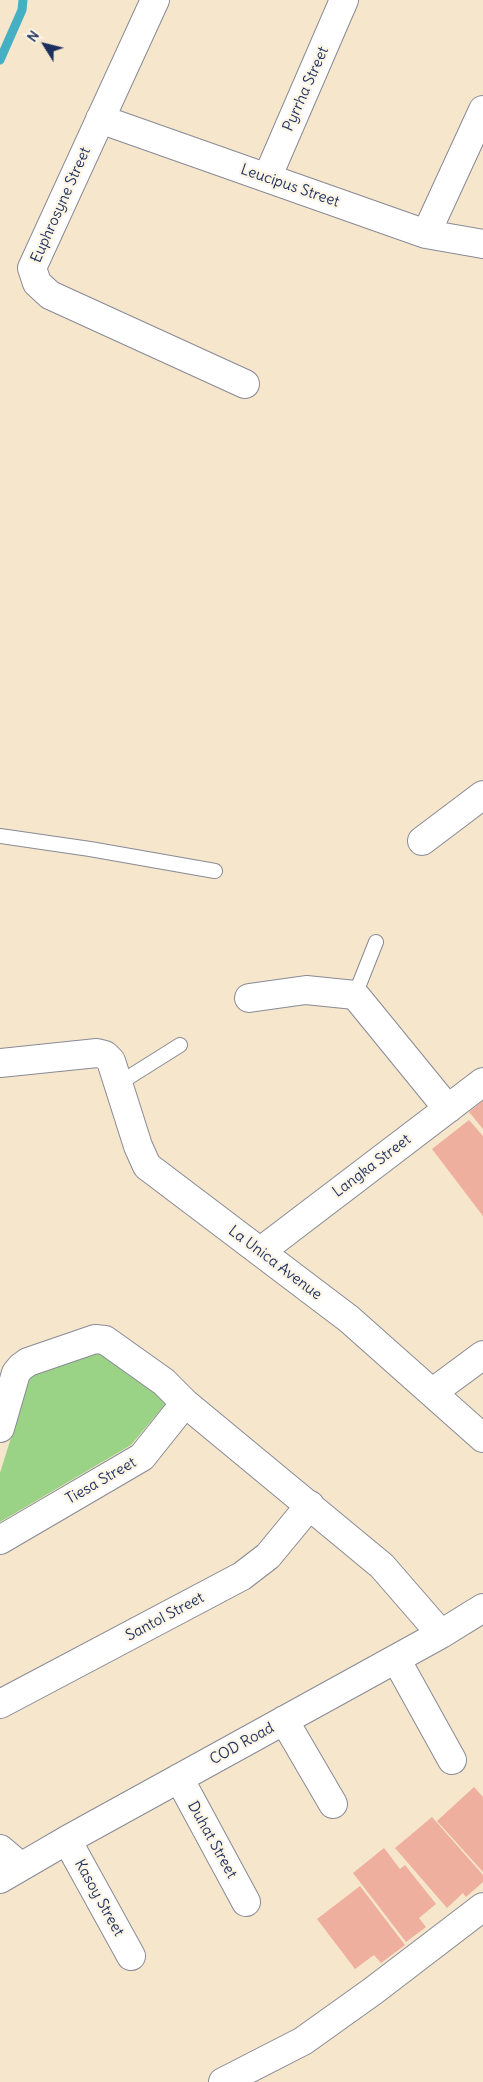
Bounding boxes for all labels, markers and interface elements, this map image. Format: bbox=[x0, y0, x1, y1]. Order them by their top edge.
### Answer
north arrow bbox=[20, 20, 70, 70]
text: N bbox=[23, 27, 43, 45]
street label: Pyrrha Street bbox=[279, 44, 333, 134]
street label: Euphrosyne Street bbox=[27, 144, 95, 266]
street label: Leucipus Street bbox=[238, 161, 342, 211]
street label: Langka Street bbox=[329, 1131, 415, 1201]
street label: La Unica Avenue bbox=[225, 1222, 325, 1304]
street label: Tiesa Street bbox=[63, 1454, 139, 1508]
street label: Santol Street bbox=[123, 1589, 207, 1645]
street label: COD Road bbox=[207, 1719, 277, 1769]
street label: Duhat Street bbox=[183, 1798, 241, 1882]
street label: Kasoy Street bbox=[70, 1856, 128, 1940]

